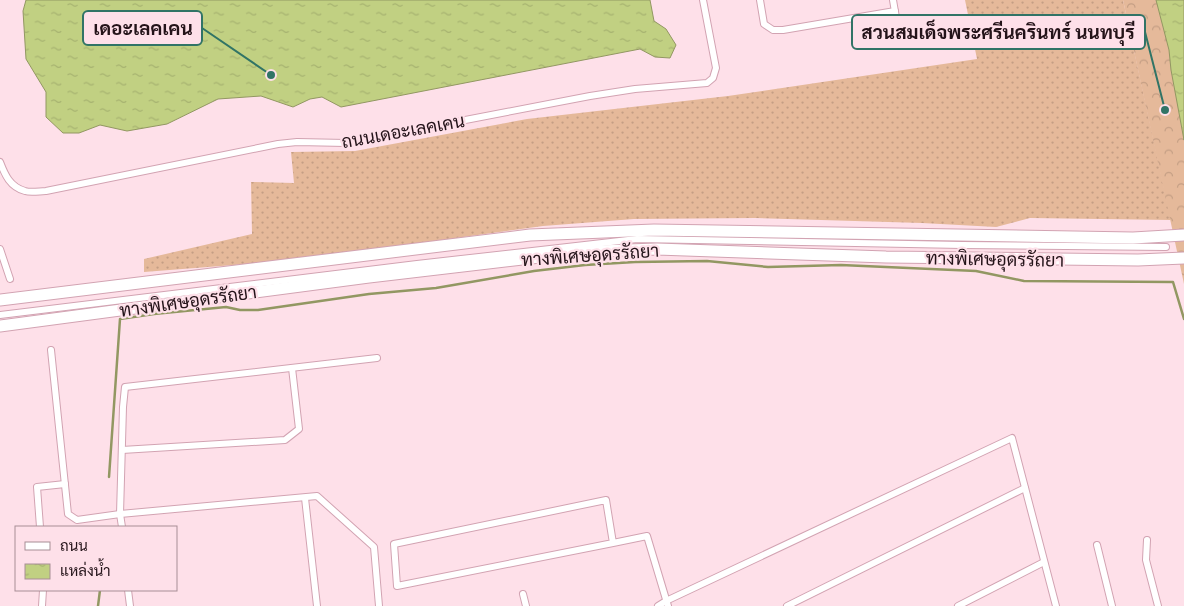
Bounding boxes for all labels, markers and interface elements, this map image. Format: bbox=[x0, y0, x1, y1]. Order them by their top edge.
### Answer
callout: เดอะเลคเคน bbox=[83, 11, 202, 45]
callout: สวนสมเด็จพระศรีนครินทร์ นนทบุรี bbox=[852, 15, 1145, 49]
text: เดอะเลคเคน bbox=[93, 17, 193, 40]
text: สวนสมเด็จพระศรีนครินทร์ นนทบุรี bbox=[861, 19, 1135, 47]
street label: ถนนเดอะเลคเคน bbox=[340, 110, 466, 152]
street label: ทางพิเศษอุดรรัถยา bbox=[520, 240, 660, 272]
street label: ทางพิเศษอุดรรัถยา bbox=[926, 247, 1064, 273]
street label: ทางพิเศษอุดรรัถยา bbox=[118, 281, 258, 323]
legend bbox=[15, 526, 178, 591]
text: ถนน bbox=[60, 537, 88, 555]
text: แหล่งน้ำ bbox=[60, 558, 111, 580]

